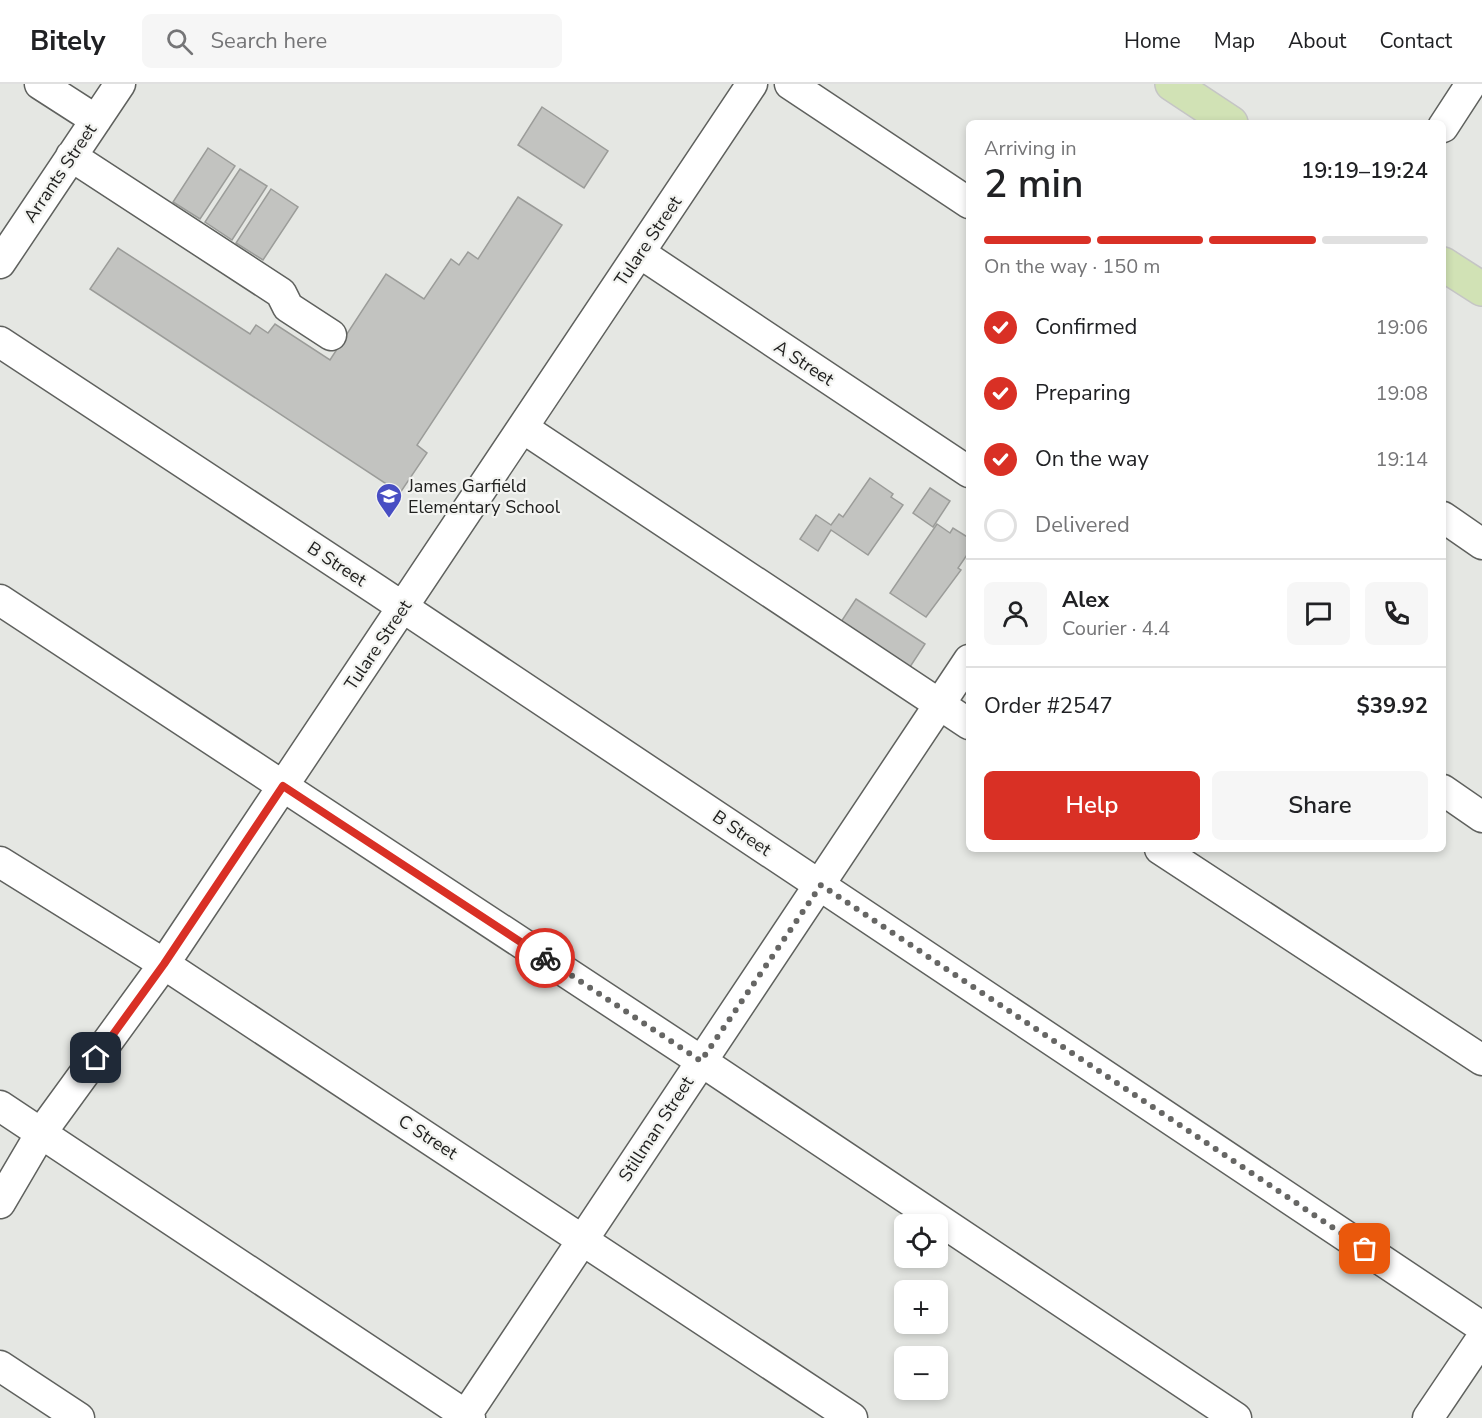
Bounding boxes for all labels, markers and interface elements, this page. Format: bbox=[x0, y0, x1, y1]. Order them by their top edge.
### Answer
search box bbox=[142, 14, 562, 68]
text: Bitely bbox=[30, 22, 106, 60]
icon: search bbox=[163, 25, 196, 58]
text: Search here bbox=[211, 26, 327, 56]
text: Home bbox=[1124, 27, 1181, 55]
text: Map bbox=[1214, 27, 1255, 55]
text: About bbox=[1288, 27, 1346, 55]
text: Contact bbox=[1379, 27, 1452, 55]
street label: Arrants Street bbox=[18, 118, 102, 227]
text: Arriving in bbox=[984, 135, 1077, 162]
text: 19:19–19:24 bbox=[1301, 156, 1428, 186]
text: 2 min bbox=[984, 158, 1083, 211]
street label: Tulare Street bbox=[609, 191, 687, 291]
text: On the way · 150 m bbox=[984, 253, 1160, 280]
icon: check bbox=[984, 311, 1017, 344]
text: Confirmed bbox=[1035, 312, 1137, 342]
text: 19:06 bbox=[1375, 314, 1428, 341]
street label: A Street bbox=[769, 335, 839, 392]
icon: check bbox=[984, 377, 1017, 410]
text: Preparing bbox=[1035, 378, 1131, 408]
text: 19:08 bbox=[1375, 380, 1428, 407]
icon: check bbox=[984, 443, 1017, 476]
text: On the way bbox=[1035, 444, 1149, 474]
text: 19:14 bbox=[1375, 446, 1428, 473]
place label: James Garfield Elementary School bbox=[407, 474, 561, 519]
school or university icon: James Garfield Elementary School bbox=[374, 481, 404, 519]
text: Delivered bbox=[1035, 510, 1130, 540]
street label: B Street bbox=[303, 536, 372, 592]
button: person bbox=[984, 582, 1047, 645]
button: chat bbox=[1287, 582, 1350, 645]
button: phone bbox=[1365, 582, 1428, 645]
text: Alex bbox=[1062, 585, 1109, 615]
street label: Tulare Street bbox=[339, 595, 417, 695]
text: Courier · 4.4 bbox=[1062, 615, 1170, 642]
text: Order #2547 bbox=[984, 691, 1113, 721]
text: $39.92 bbox=[1357, 691, 1428, 721]
button: Help bbox=[984, 771, 1200, 840]
button: Share bbox=[1212, 771, 1428, 840]
street label: B Street bbox=[708, 805, 777, 862]
courier bbox=[515, 928, 575, 988]
icon: bike bbox=[529, 942, 562, 975]
pin bbox=[70, 1032, 121, 1083]
icon: home bbox=[79, 1041, 112, 1074]
street label: Stillman Street bbox=[613, 1071, 699, 1186]
street label: C Street bbox=[394, 1109, 463, 1165]
map controls bbox=[894, 1214, 948, 1400]
button: locate bbox=[894, 1214, 948, 1268]
pin bbox=[1339, 1223, 1390, 1274]
icon: bag bbox=[1348, 1232, 1381, 1265]
button: + bbox=[894, 1280, 948, 1334]
button: − bbox=[894, 1346, 948, 1400]

